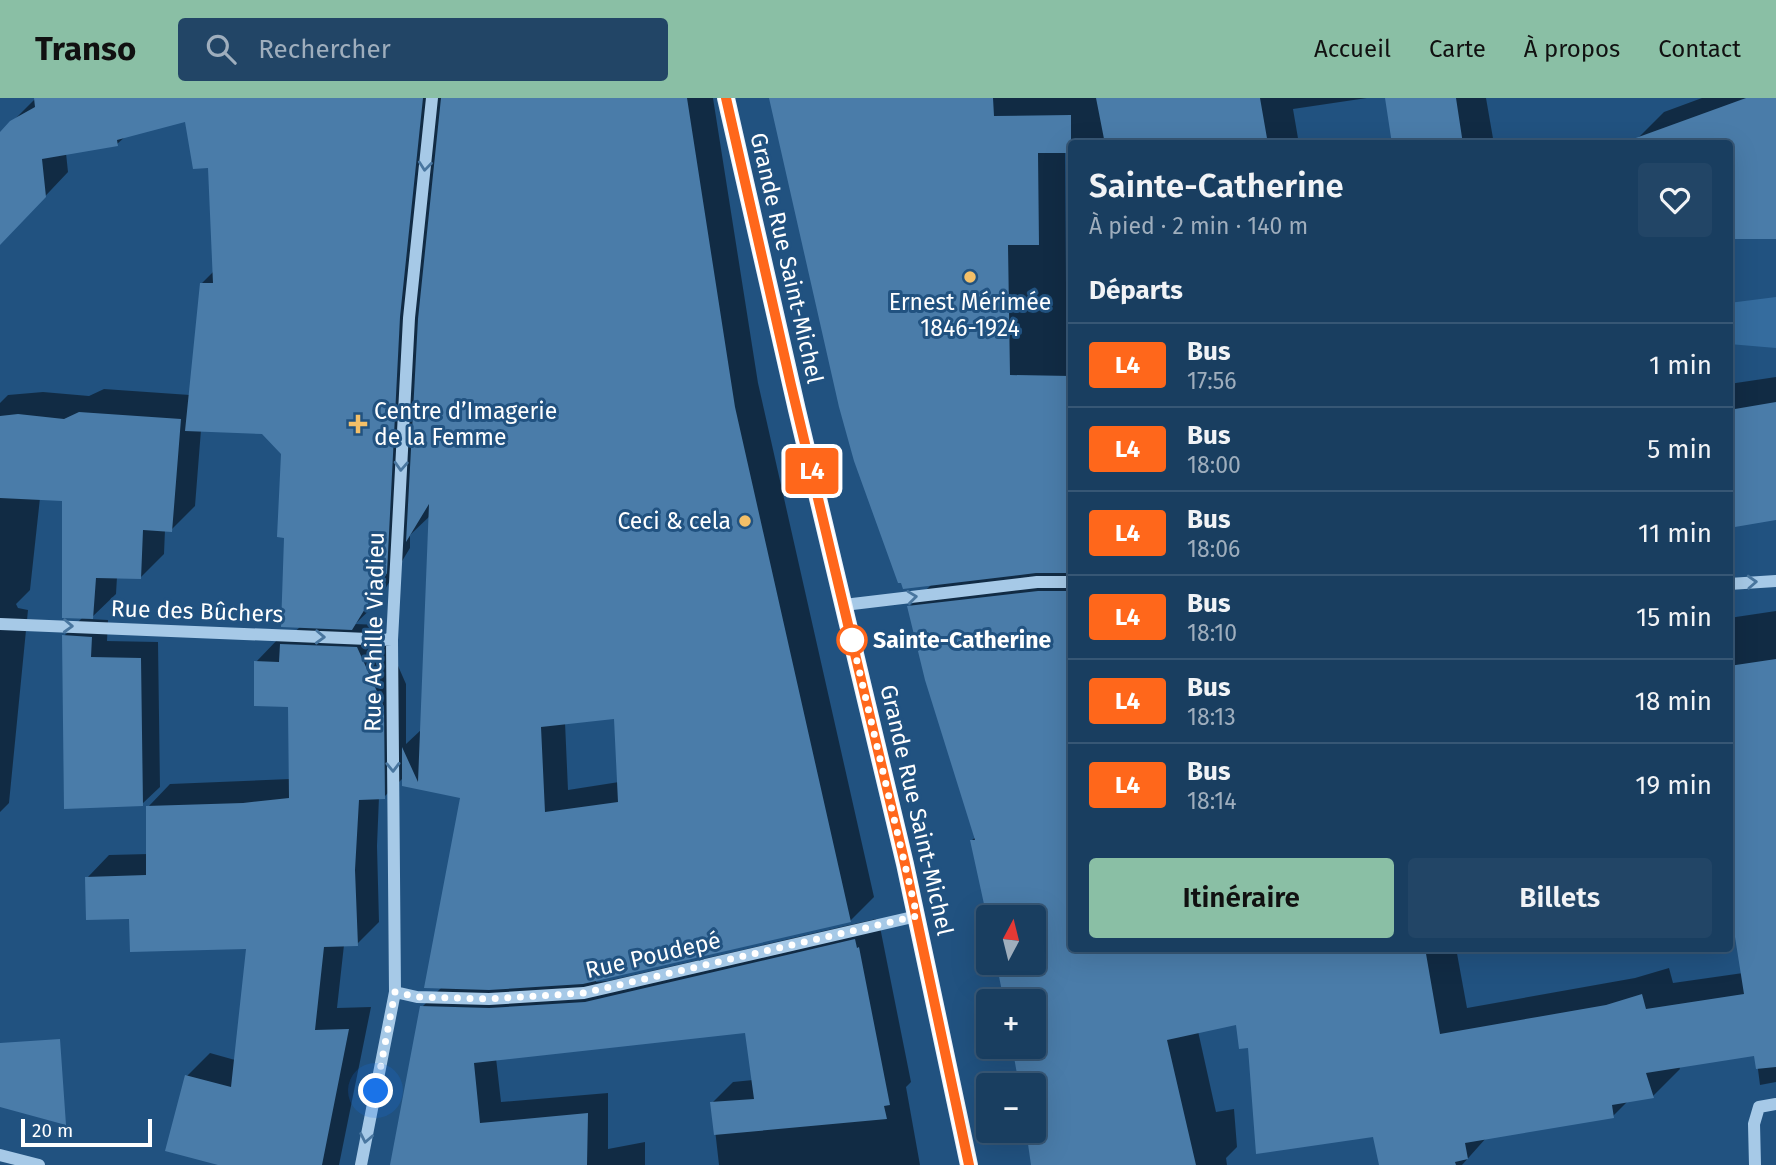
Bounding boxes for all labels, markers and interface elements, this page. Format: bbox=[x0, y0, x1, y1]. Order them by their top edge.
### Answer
search box bbox=[178, 18, 668, 81]
text: Transo bbox=[35, 29, 136, 69]
icon: search bbox=[202, 30, 240, 68]
text: Rechercher bbox=[258, 34, 391, 65]
text: Accueil bbox=[1314, 35, 1391, 63]
text: Carte bbox=[1429, 35, 1486, 63]
text: À propos bbox=[1524, 35, 1620, 63]
text: Contact bbox=[1658, 35, 1741, 63]
street label: Grande Rue Saint-Michel bbox=[744, 130, 830, 386]
one-way arrow bbox=[418, 161, 433, 172]
button: heart bbox=[1638, 163, 1712, 237]
text: Sainte-Catherine bbox=[1089, 166, 1344, 206]
text: À pied · 2 min · 140 m bbox=[1089, 212, 1308, 240]
marker: Ernest Mérimée 1846-1924 bbox=[962, 269, 978, 285]
text: Départs bbox=[1089, 275, 1183, 306]
place label: Ernest Mérimée 1846-1924 bbox=[889, 288, 1051, 342]
text: Bus bbox=[1187, 336, 1230, 367]
text: 1 min bbox=[1649, 350, 1712, 381]
text: L4 bbox=[1115, 351, 1140, 379]
text: 17:56 bbox=[1187, 367, 1237, 395]
place label: Centre d’Imagerie de la Femme bbox=[374, 397, 557, 451]
marker: Centre d’Imagerie de la Femme bbox=[348, 414, 368, 434]
text: Bus bbox=[1187, 420, 1230, 451]
text: 5 min bbox=[1647, 434, 1712, 465]
text: L4 bbox=[1115, 435, 1140, 463]
line badge: L4 bbox=[780, 448, 844, 494]
text: 18:00 bbox=[1187, 451, 1241, 479]
text: L4 bbox=[799, 457, 825, 485]
one-way arrow bbox=[393, 461, 408, 472]
text: Bus bbox=[1187, 504, 1230, 535]
place label: Ceci & cela bbox=[617, 507, 731, 535]
marker: Ceci & cela bbox=[737, 513, 753, 529]
text: 11 min bbox=[1638, 518, 1712, 549]
text: L4 bbox=[1115, 519, 1140, 547]
street label: Rue Achille Viadieu bbox=[358, 532, 390, 732]
text: 18:06 bbox=[1187, 535, 1240, 563]
one-way arrow bbox=[1747, 575, 1758, 590]
text: Bus bbox=[1187, 588, 1230, 619]
one-way arrow bbox=[906, 590, 918, 605]
street label: Rue des Bûchers bbox=[110, 594, 284, 628]
text: 15 min bbox=[1636, 602, 1712, 633]
text: L4 bbox=[1115, 603, 1140, 631]
one-way arrow bbox=[63, 619, 74, 634]
text: 18:10 bbox=[1187, 619, 1237, 647]
marker: Sainte-Catherine bbox=[837, 625, 867, 655]
place label: Sainte-Catherine bbox=[873, 626, 1051, 654]
one-way arrow bbox=[315, 629, 326, 644]
text: Bus bbox=[1187, 672, 1230, 703]
street label: Grande Rue Saint-Michel bbox=[874, 682, 960, 938]
text: 18 min bbox=[1635, 686, 1712, 717]
text: L4 bbox=[1115, 687, 1140, 715]
text: 18:13 bbox=[1187, 703, 1236, 731]
text: Bus bbox=[1187, 756, 1230, 787]
one-way arrow bbox=[385, 762, 401, 772]
text: 19 min bbox=[1635, 770, 1712, 801]
text: L4 bbox=[1115, 771, 1140, 799]
text: 18:14 bbox=[1187, 787, 1236, 815]
button: Itinéraire bbox=[1089, 858, 1394, 938]
button: Billets bbox=[1408, 858, 1712, 938]
north arrow bbox=[976, 905, 1046, 975]
map controls bbox=[976, 905, 1046, 1143]
street label: Rue Poudepé bbox=[583, 926, 723, 984]
button: + bbox=[976, 989, 1046, 1059]
your location bbox=[358, 1073, 393, 1108]
button: − bbox=[976, 1073, 1046, 1143]
scale bar bbox=[21, 1116, 152, 1148]
text: 20 m bbox=[32, 1119, 73, 1142]
one-way arrow bbox=[360, 1132, 375, 1144]

